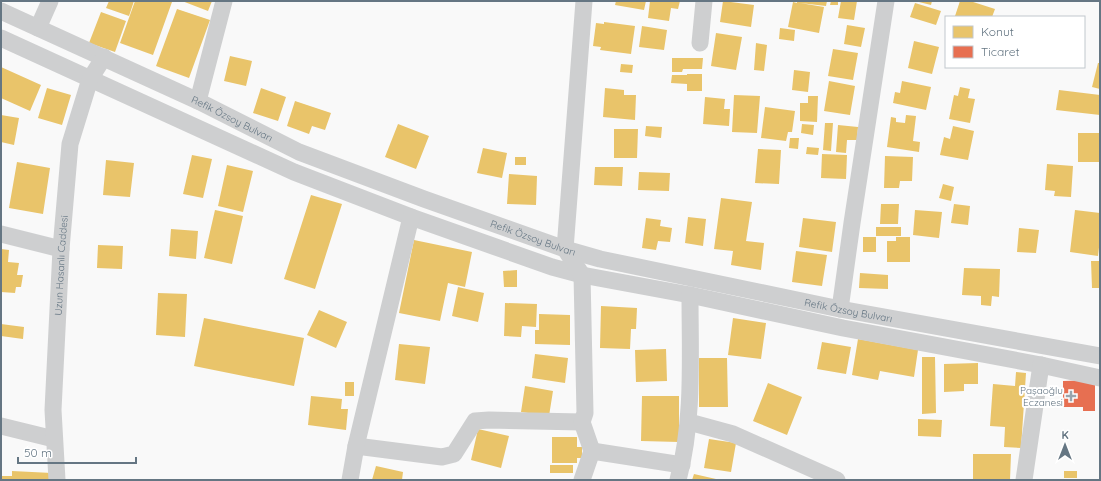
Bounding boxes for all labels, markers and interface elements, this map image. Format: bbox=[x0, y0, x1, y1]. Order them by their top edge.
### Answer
legend bbox=[945, 16, 1085, 68]
text: Konut bbox=[981, 24, 1014, 39]
text: Ticaret bbox=[981, 44, 1020, 59]
street label: Refik Özsoy Bulvarı bbox=[189, 93, 275, 145]
street label: Uzun Hasanlı Caddesi bbox=[52, 215, 71, 316]
street label: Refik Özsoy Bulvarı bbox=[489, 217, 577, 259]
street label: Refik Özsoy Bulvarı bbox=[803, 296, 893, 325]
place label: Paşaoğlu Eczanesi bbox=[1020, 384, 1063, 409]
marker: Paşaoğlu Eczanesi bbox=[1066, 391, 1076, 401]
north arrow bbox=[1045, 425, 1085, 465]
text: K bbox=[1061, 428, 1069, 442]
scale bar bbox=[18, 439, 136, 465]
text: 50 m bbox=[24, 445, 52, 460]

